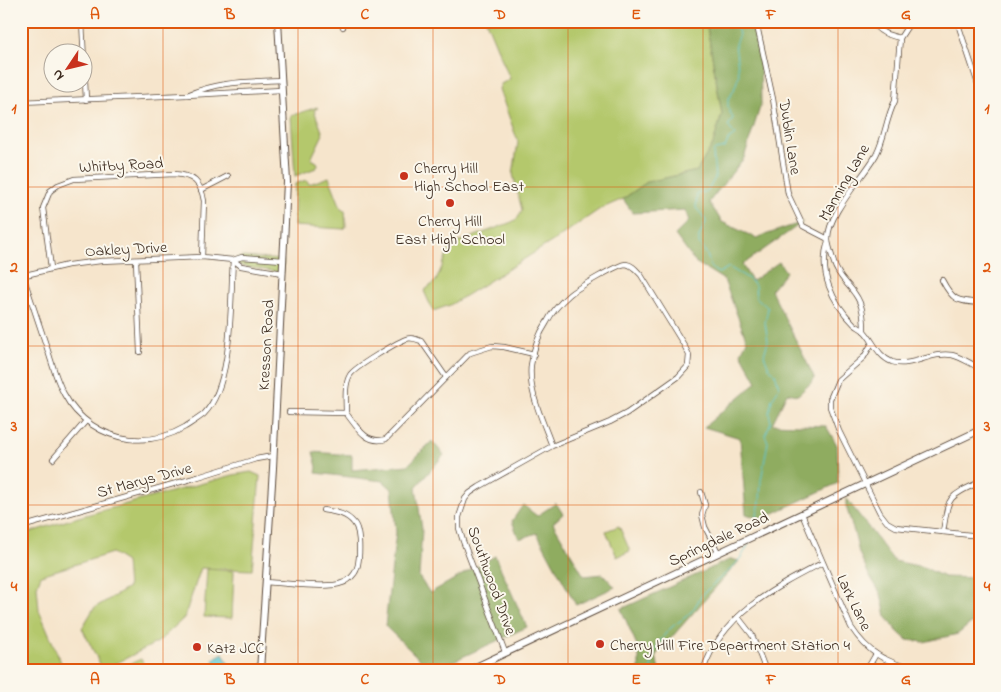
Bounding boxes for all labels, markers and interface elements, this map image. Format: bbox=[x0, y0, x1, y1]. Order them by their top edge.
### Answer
text: A bbox=[90, 3, 100, 27]
text: B bbox=[224, 3, 236, 27]
text: C bbox=[361, 3, 370, 27]
text: D bbox=[493, 3, 506, 27]
text: E bbox=[631, 3, 641, 27]
text: F bbox=[765, 3, 777, 27]
text: G bbox=[901, 3, 911, 27]
north arrow bbox=[42, 42, 92, 92]
text: N bbox=[47, 65, 70, 84]
text: 1 bbox=[11, 97, 17, 121]
street label: Dublin Lane bbox=[771, 97, 807, 177]
text: 1 bbox=[984, 97, 990, 121]
street label: Manning Lane bbox=[813, 139, 877, 226]
street label: Whitby Road bbox=[78, 152, 164, 180]
place label: Cherry Hill High School East bbox=[414, 157, 525, 199]
marker: Cherry Hill High School East bbox=[398, 170, 410, 182]
marker: Cherry Hill East High School bbox=[444, 197, 456, 209]
place label: Cherry Hill East High School bbox=[395, 210, 505, 252]
street label: Oakley Drive bbox=[84, 236, 169, 264]
text: 2 bbox=[9, 256, 18, 280]
text: 2 bbox=[982, 256, 991, 280]
street label: Kresson Road bbox=[253, 299, 281, 391]
text: 3 bbox=[10, 415, 18, 439]
text: 3 bbox=[983, 415, 991, 439]
street label: St Marys Drive bbox=[94, 457, 195, 505]
street label: Springdale Road bbox=[665, 506, 773, 574]
street label: Southwood Drive bbox=[460, 523, 522, 639]
street label: Lark Lane bbox=[829, 571, 878, 636]
text: 4 bbox=[10, 575, 18, 599]
text: 4 bbox=[983, 575, 991, 599]
place label: Cherry Hill Fire Department Station 4 bbox=[610, 634, 850, 658]
place label: Katz JCC bbox=[207, 637, 265, 661]
marker: Cherry Hill Fire Department Station 4 bbox=[594, 638, 606, 650]
marker: Katz JCC bbox=[191, 641, 203, 653]
text: A bbox=[90, 668, 100, 692]
text: B bbox=[224, 668, 236, 692]
text: C bbox=[361, 668, 370, 692]
text: D bbox=[493, 668, 506, 692]
text: E bbox=[631, 668, 641, 692]
text: F bbox=[765, 668, 777, 692]
text: G bbox=[901, 668, 911, 692]

